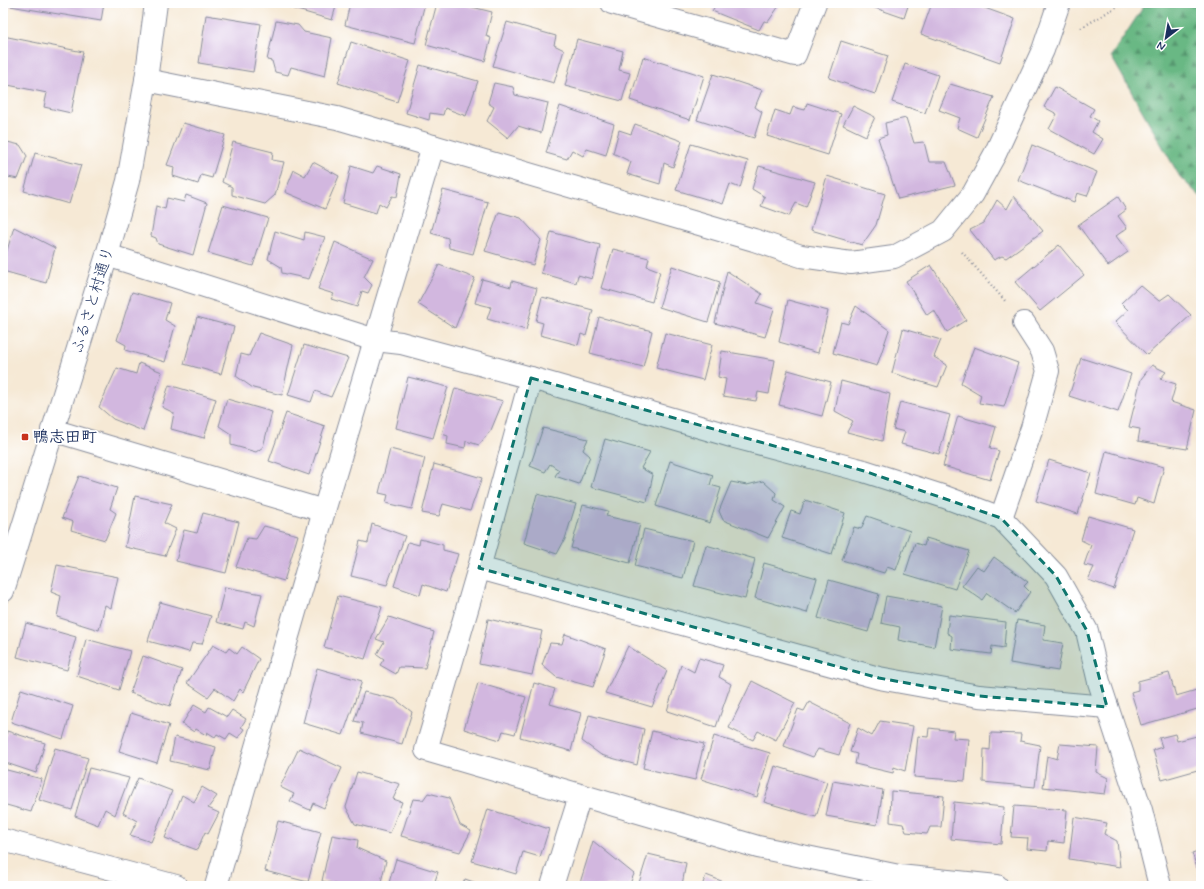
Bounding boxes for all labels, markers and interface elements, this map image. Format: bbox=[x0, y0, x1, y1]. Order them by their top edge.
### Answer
north arrow bbox=[1146, 18, 1186, 58]
text: N bbox=[1155, 38, 1168, 54]
street label: ふるさと村通り bbox=[67, 244, 119, 356]
place label: 鴨志田町 bbox=[33, 427, 97, 448]
marker: 鴨志田町 bbox=[20, 432, 30, 442]

